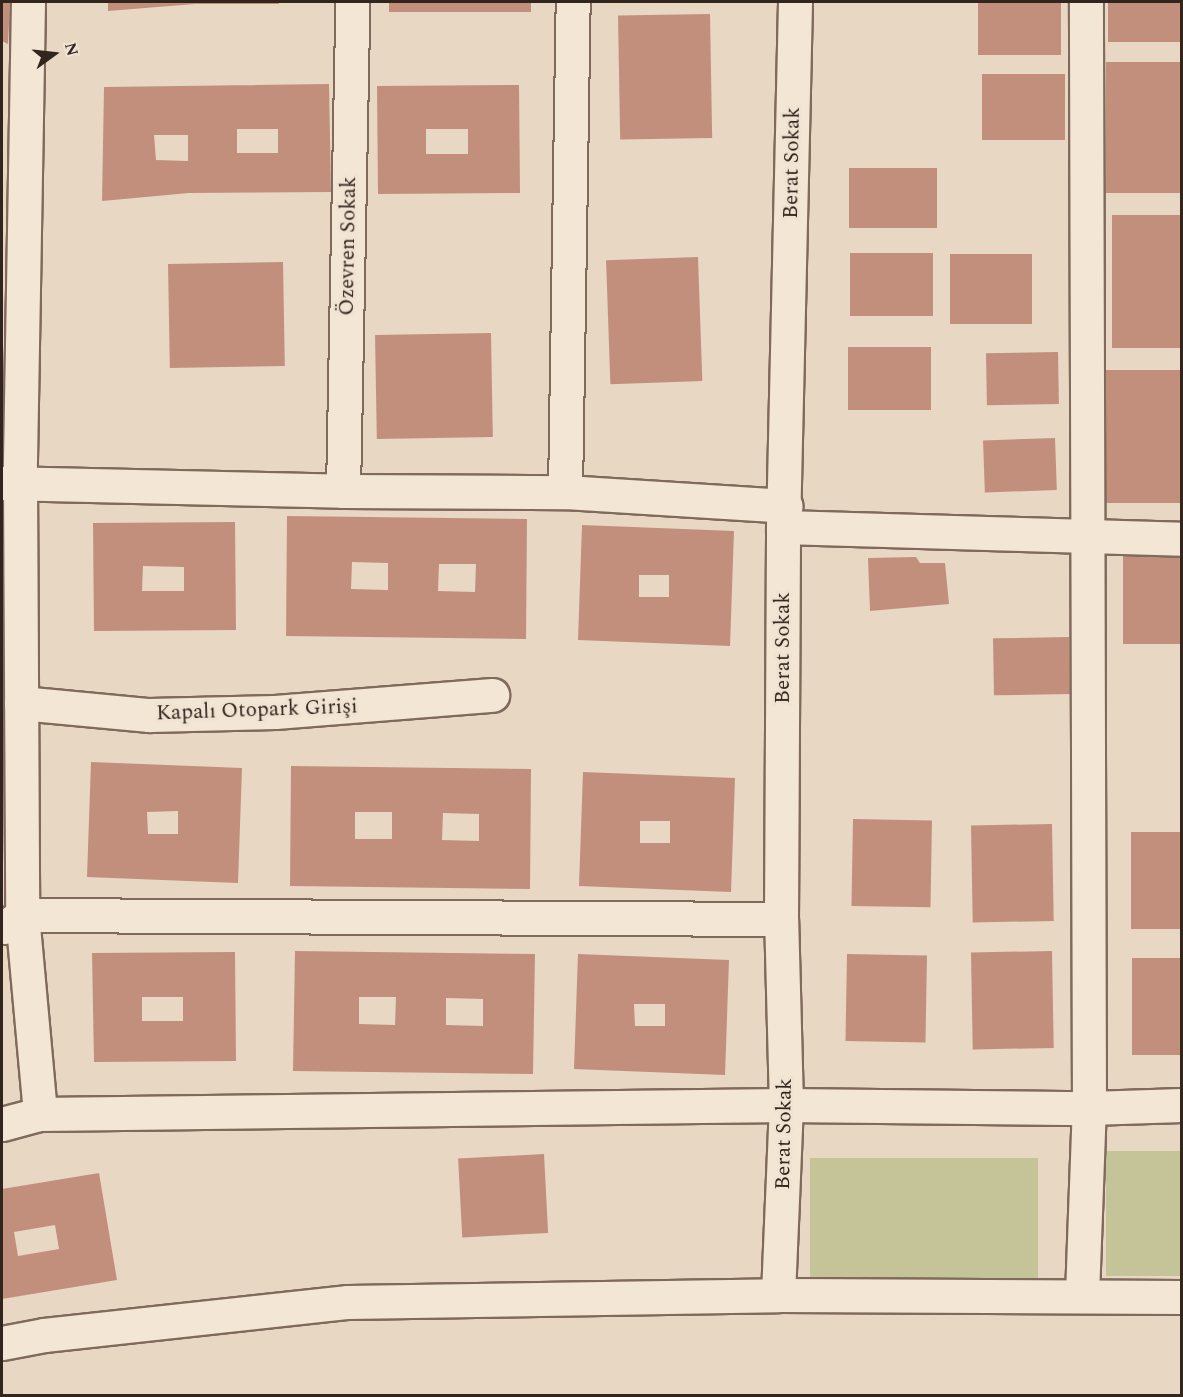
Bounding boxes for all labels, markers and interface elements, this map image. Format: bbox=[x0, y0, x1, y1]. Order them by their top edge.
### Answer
north arrow bbox=[24, 24, 84, 84]
text: N bbox=[58, 40, 85, 59]
street label: Berat Sokak bbox=[778, 107, 806, 219]
street label: Özevren Sokak bbox=[334, 176, 362, 316]
street label: Berat Sokak bbox=[770, 592, 796, 704]
street label: Kapalı Otopark Girişi bbox=[156, 694, 358, 726]
street label: Berat Sokak bbox=[770, 1078, 798, 1190]

